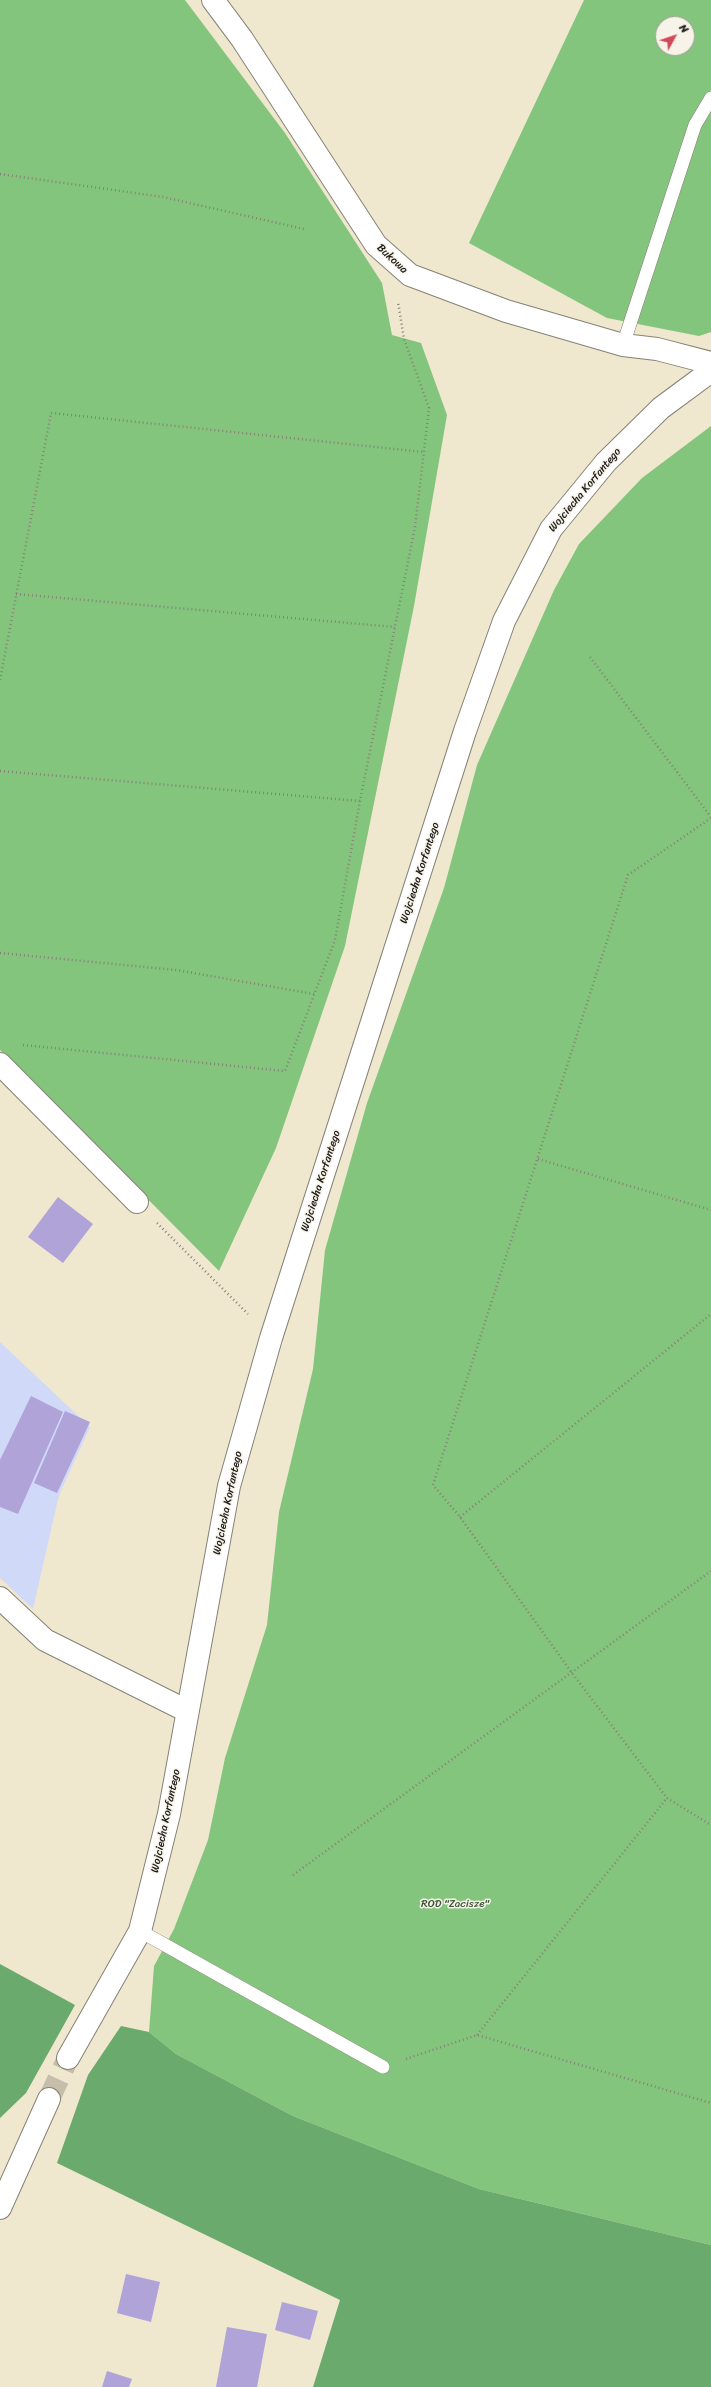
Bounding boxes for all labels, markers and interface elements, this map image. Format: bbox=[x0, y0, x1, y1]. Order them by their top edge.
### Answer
north arrow bbox=[655, 16, 695, 56]
text: N bbox=[674, 20, 694, 38]
street label: Bukowa bbox=[374, 241, 410, 277]
street label: Wojciecha Korfantego bbox=[546, 445, 624, 535]
street label: Wojciecha Korfantego bbox=[397, 821, 443, 925]
street label: Wojciecha Korfantego bbox=[298, 1129, 344, 1233]
street label: Wojciecha Korfantego bbox=[211, 1450, 245, 1556]
street label: Wojciecha Korfantego bbox=[149, 1768, 183, 1874]
park label: ROD "Zacisze" bbox=[421, 1897, 489, 1911]

